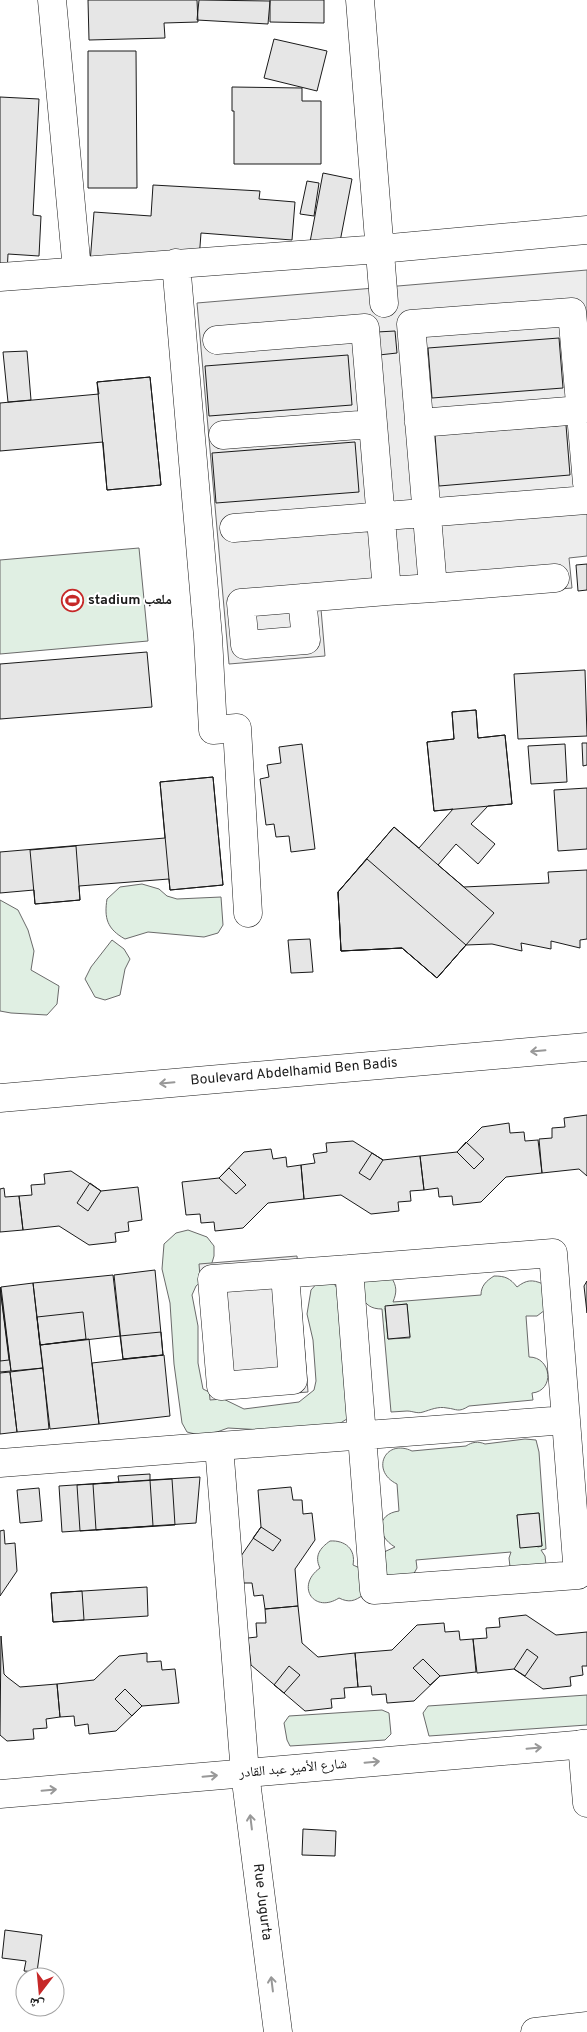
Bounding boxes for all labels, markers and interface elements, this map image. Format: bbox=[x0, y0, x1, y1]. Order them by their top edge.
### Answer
sports icon: stadium ملعب bbox=[60, 588, 84, 612]
place label: stadium ملعب bbox=[88, 592, 172, 609]
one-way arrow bbox=[531, 1046, 547, 1056]
street label: Boulevard Abdelhamid Ben Badis bbox=[190, 1054, 398, 1090]
one-way arrow bbox=[160, 1079, 176, 1088]
one-way arrow bbox=[526, 1743, 542, 1753]
street label: شارع الأمير عبد القادر bbox=[237, 1756, 348, 1782]
one-way arrow bbox=[364, 1757, 380, 1767]
one-way arrow bbox=[202, 1771, 218, 1781]
one-way arrow bbox=[40, 1785, 56, 1794]
one-way arrow bbox=[246, 1815, 256, 1831]
street label: Rue Jugurta bbox=[249, 1863, 275, 1941]
north arrow bbox=[15, 1967, 65, 2017]
one-way arrow bbox=[267, 1976, 277, 1992]
text: ش bbox=[27, 1993, 46, 2013]

